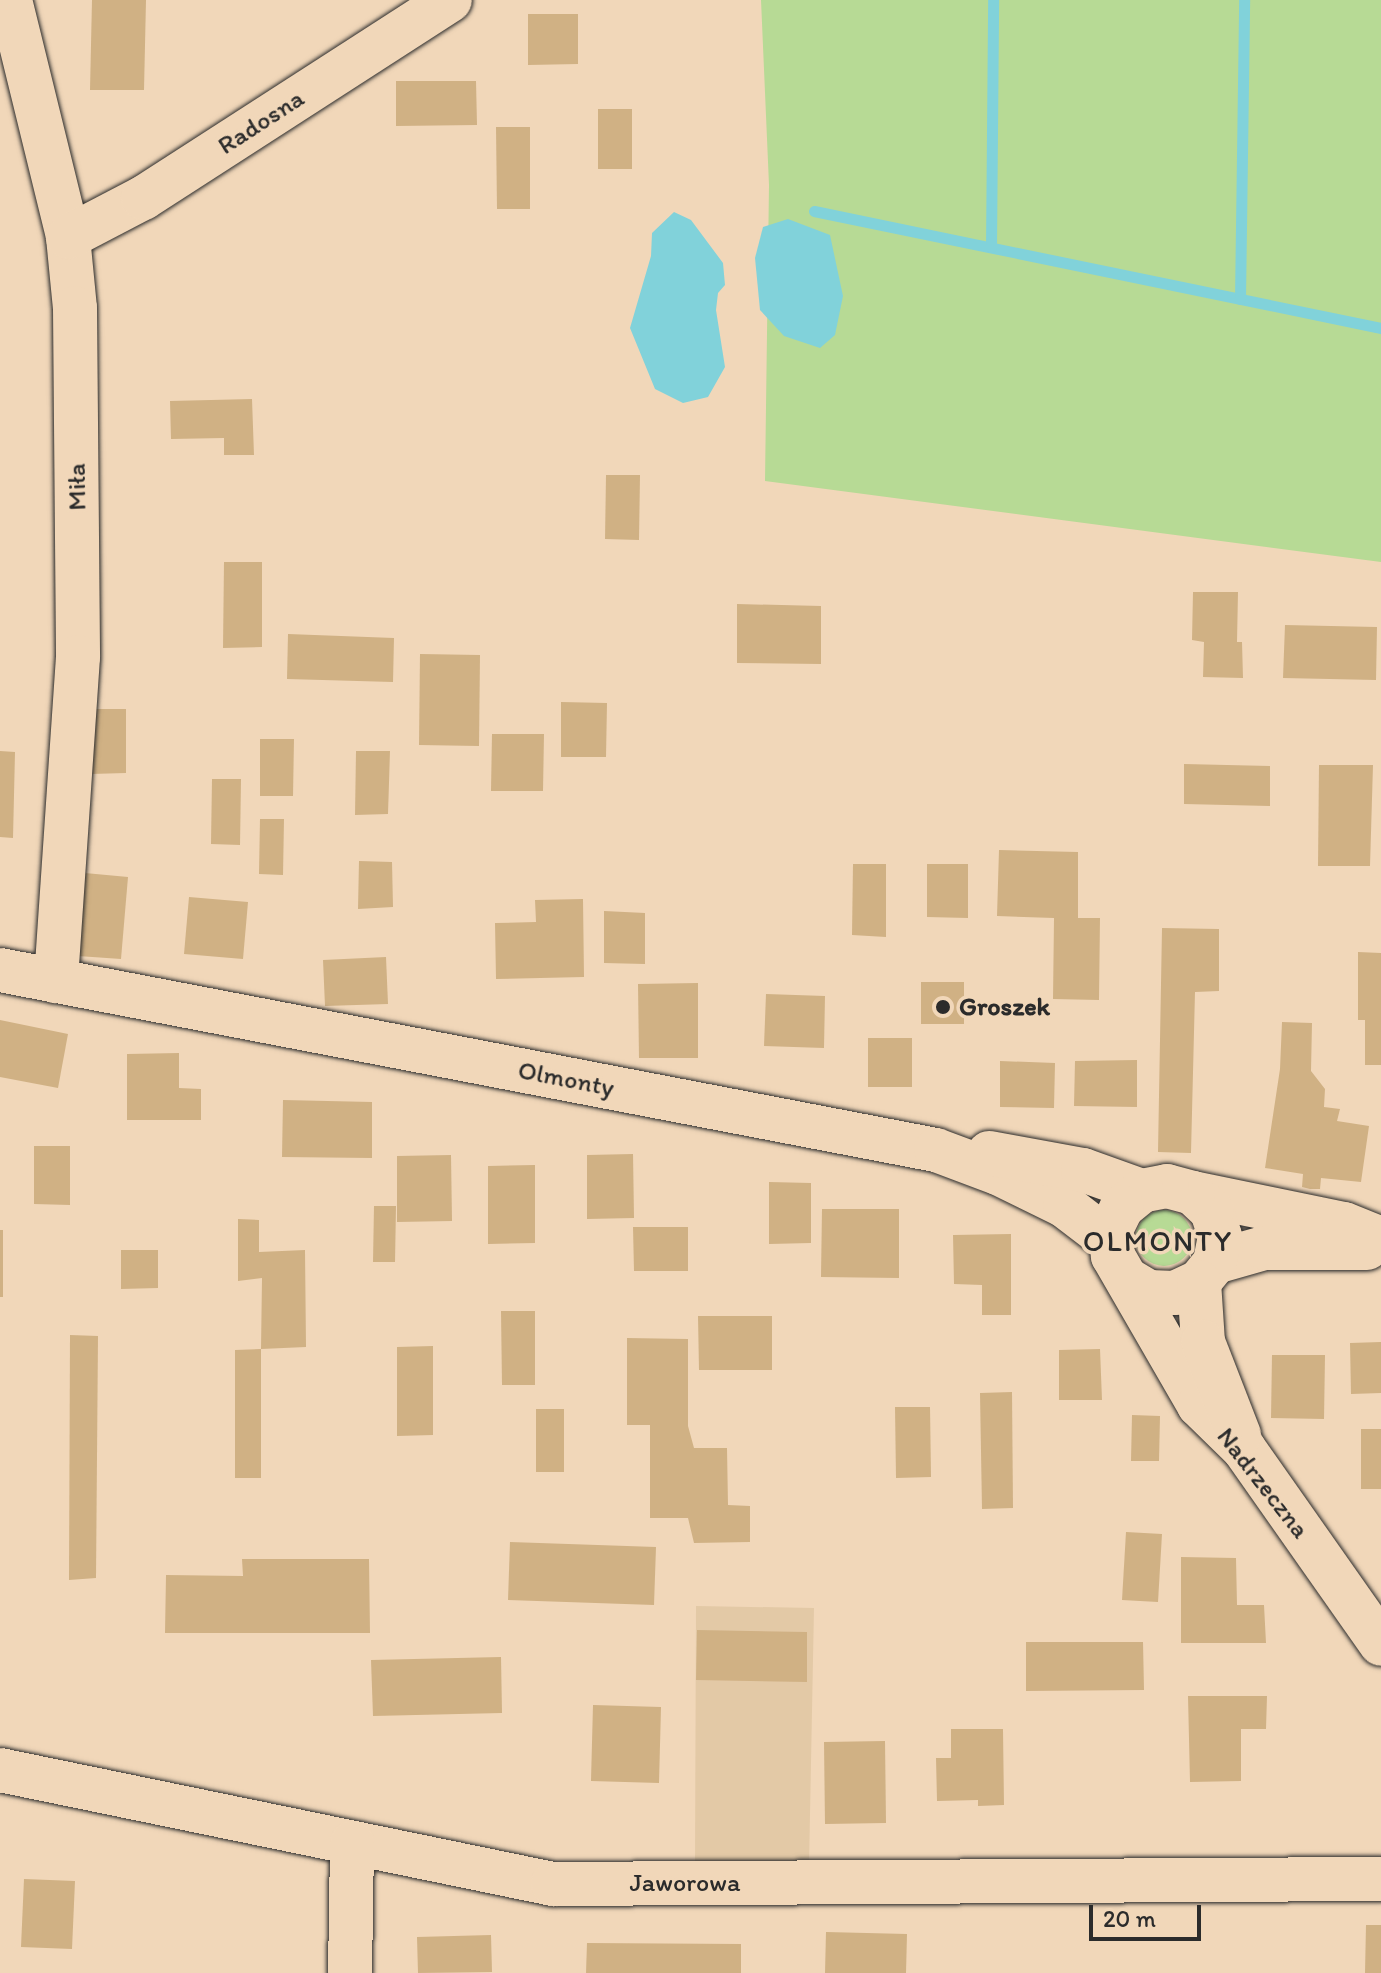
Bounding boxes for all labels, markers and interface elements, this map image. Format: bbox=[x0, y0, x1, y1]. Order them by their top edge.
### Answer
street label: Radosna bbox=[212, 83, 310, 161]
street label: Miła bbox=[61, 463, 93, 511]
place label: Groszek bbox=[959, 991, 1050, 1023]
marker: Groszek bbox=[934, 998, 952, 1016]
street label: Olmonty bbox=[515, 1054, 617, 1104]
district label: OLMONTY bbox=[1083, 1223, 1233, 1259]
street label: Nadrzeczna bbox=[1210, 1421, 1316, 1545]
street label: Jaworowa bbox=[630, 1867, 740, 1899]
scale bar bbox=[1093, 1889, 1205, 1939]
text: 20 m bbox=[1103, 1904, 1156, 1933]

